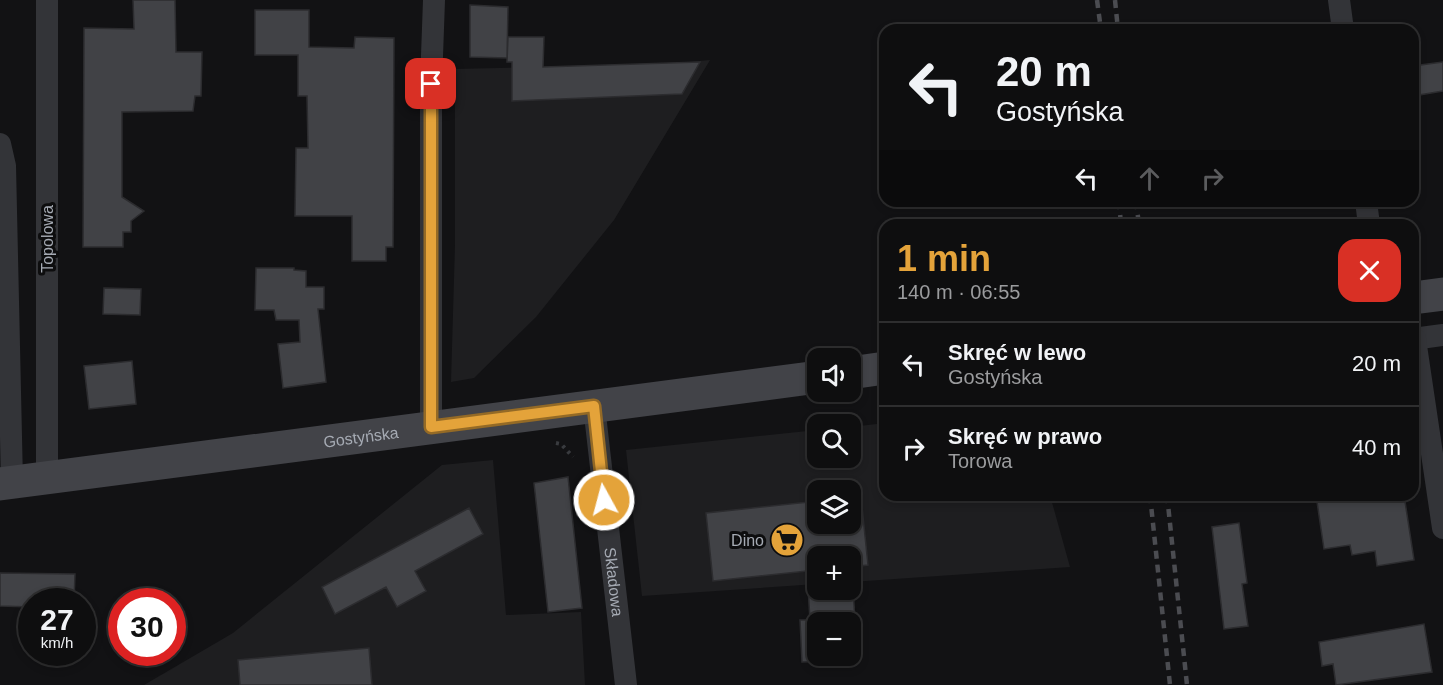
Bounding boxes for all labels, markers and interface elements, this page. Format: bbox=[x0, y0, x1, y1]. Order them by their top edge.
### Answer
icon: left bbox=[897, 48, 975, 126]
text: 20 m bbox=[996, 48, 1092, 95]
pin bbox=[405, 58, 456, 109]
icon: arrive bbox=[414, 67, 447, 100]
text: Gostyńska bbox=[996, 97, 1124, 127]
icon: left bbox=[1070, 162, 1103, 195]
icon: ahead bbox=[1133, 162, 1166, 195]
icon: right bbox=[1196, 162, 1229, 195]
street label: Topolowa bbox=[39, 205, 56, 273]
text: 1 min bbox=[897, 238, 991, 279]
button: close bbox=[1338, 239, 1401, 302]
text: 140 m · 06:55 bbox=[897, 281, 1020, 303]
text: Skręć w lewo bbox=[948, 340, 1086, 365]
map controls bbox=[807, 348, 861, 666]
button: sound bbox=[807, 348, 861, 402]
icon: left bbox=[897, 348, 930, 381]
text: 20 m bbox=[1352, 351, 1401, 376]
text: Gostyńska bbox=[948, 366, 1042, 388]
button: search bbox=[807, 414, 861, 468]
street label: Gostyńska bbox=[322, 424, 400, 451]
text: Skręć w prawo bbox=[948, 424, 1102, 449]
icon: right bbox=[897, 432, 930, 465]
text: 40 m bbox=[1352, 435, 1401, 460]
text: Torowa bbox=[948, 450, 1012, 472]
position arrow bbox=[572, 468, 636, 532]
button: layers bbox=[807, 480, 861, 534]
supermarket icon: Dino bbox=[769, 522, 805, 558]
place label: Dino bbox=[731, 532, 764, 549]
street label: Składowa bbox=[601, 546, 626, 617]
button: + bbox=[807, 546, 861, 600]
speed limit sign: 30 bbox=[108, 588, 186, 666]
text: 27 bbox=[40, 603, 74, 636]
button: − bbox=[807, 612, 861, 666]
text: km/h bbox=[41, 634, 73, 651]

